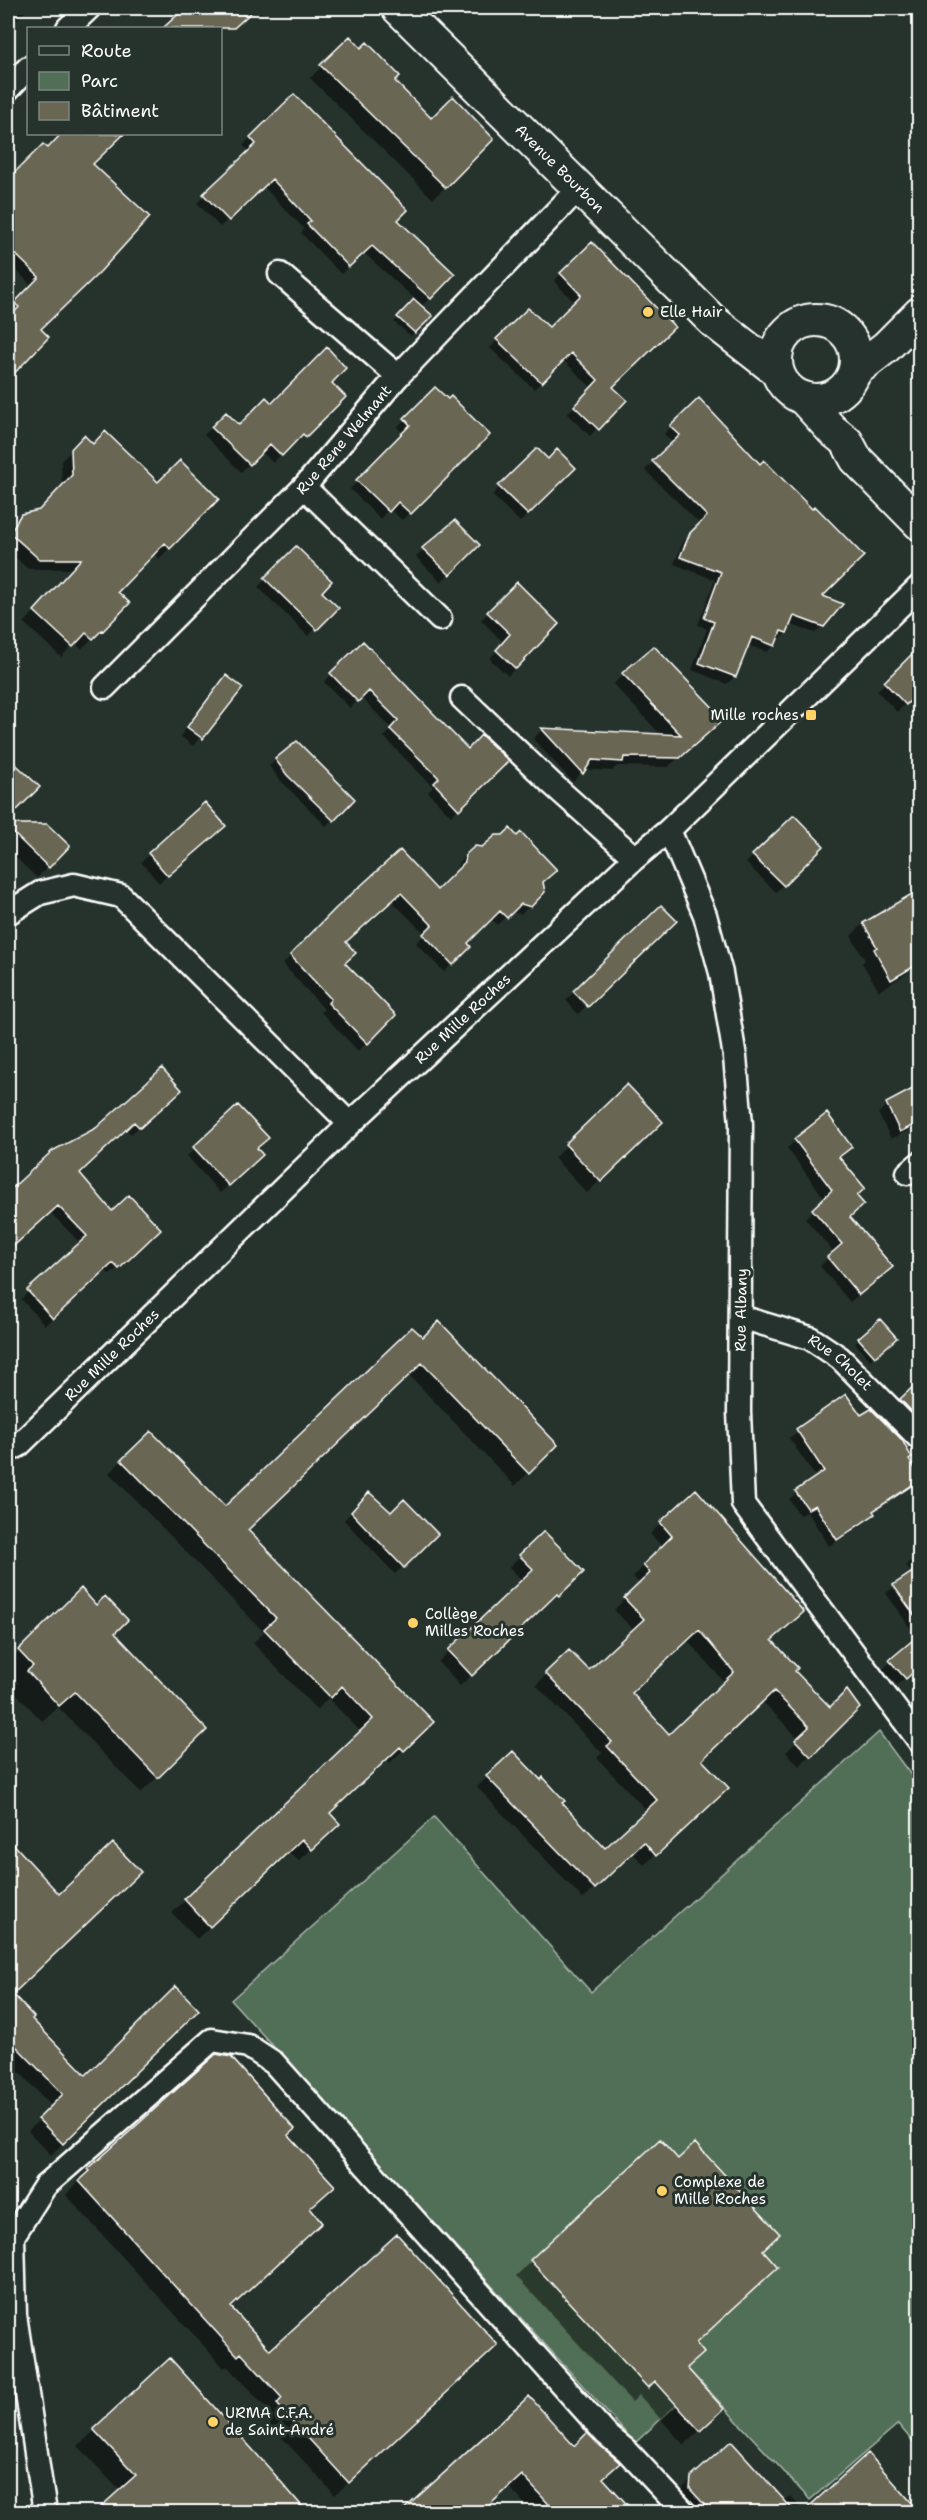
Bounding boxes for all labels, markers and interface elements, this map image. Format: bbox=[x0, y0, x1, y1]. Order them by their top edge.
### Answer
legend bbox=[27, 27, 222, 135]
text: Route bbox=[81, 39, 132, 63]
text: Parc bbox=[81, 69, 118, 93]
text: Bâtiment bbox=[81, 99, 159, 123]
street label: Avenue Bourbon bbox=[511, 120, 609, 217]
place label: Elle Hair bbox=[660, 302, 723, 322]
marker: Elle Hair bbox=[641, 305, 655, 319]
street label: Rue Rene Welmant bbox=[292, 381, 396, 499]
place label: Mille roches bbox=[710, 705, 799, 725]
marker: Mille roches bbox=[804, 708, 818, 722]
street label: Rue Mille Roches bbox=[410, 969, 515, 1068]
street label: Rue Albany bbox=[730, 1268, 752, 1352]
street label: Rue Mille Roches bbox=[60, 1304, 164, 1405]
street label: Rue Cholet bbox=[804, 1329, 877, 1395]
place label: Collège Milles Roches bbox=[425, 1604, 524, 1641]
marker: Collège Milles Roches bbox=[406, 1616, 420, 1630]
place label: Complexe de Mille Roches bbox=[674, 2172, 766, 2209]
marker: Complexe de Mille Roches bbox=[655, 2184, 669, 2198]
place label: URMA C.F.A. de Saint-André bbox=[225, 2403, 334, 2440]
marker: URMA C.F.A. de Saint-André bbox=[206, 2415, 220, 2429]

